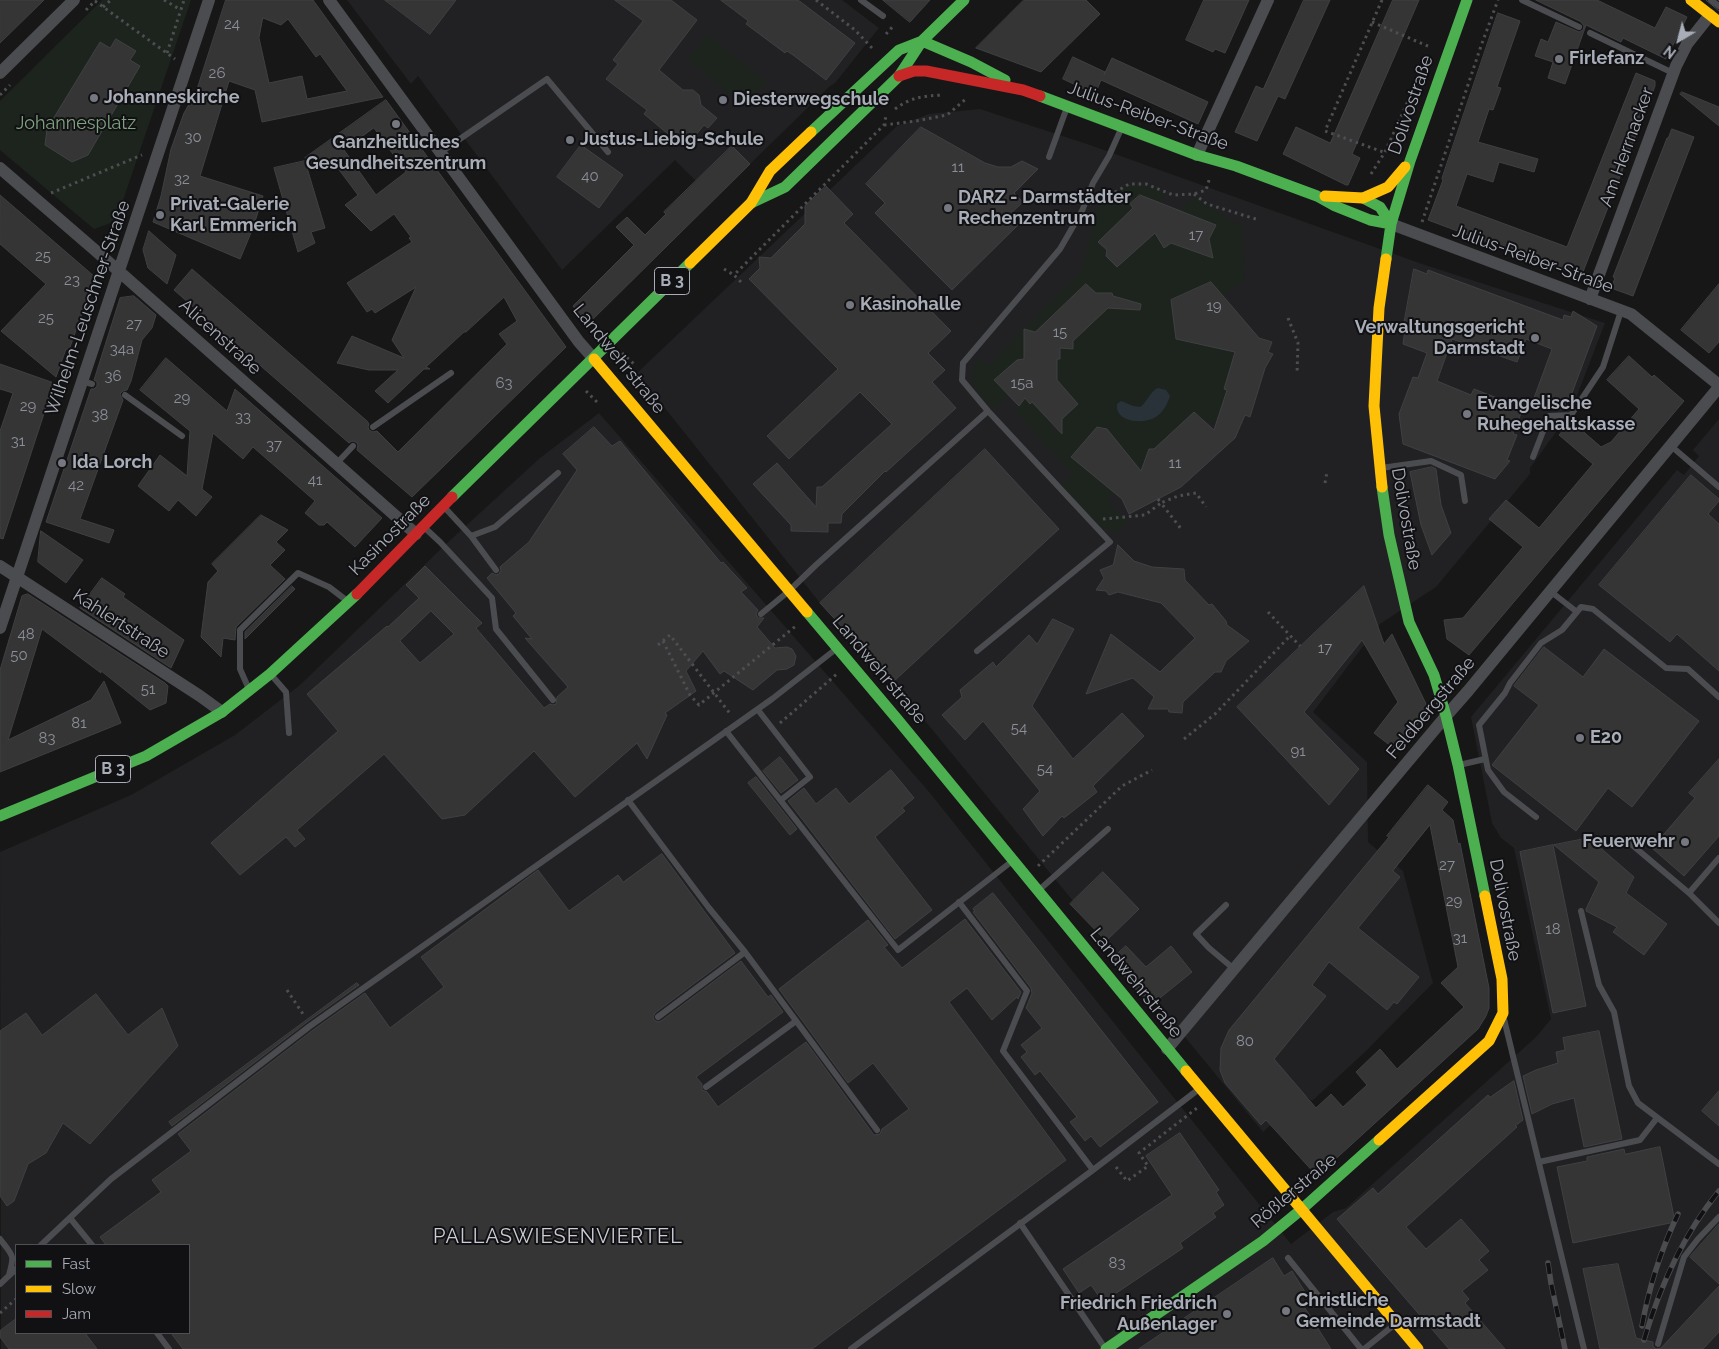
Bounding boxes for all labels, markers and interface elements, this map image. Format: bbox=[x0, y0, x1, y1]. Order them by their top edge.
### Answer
house number: 24 bbox=[224, 15, 240, 33]
north arrow bbox=[1654, 15, 1704, 65]
text: N bbox=[1661, 42, 1679, 62]
place label: Firlefanz bbox=[1569, 48, 1644, 70]
street label: Dolivostraße bbox=[1384, 52, 1438, 158]
marker: Firlefanz bbox=[1553, 53, 1565, 65]
house number: 26 bbox=[209, 64, 225, 82]
street label: Julius-Reiber-Straße bbox=[1065, 77, 1231, 155]
street label: Am Herrnacker bbox=[1595, 84, 1659, 210]
place label: Johanneskirche bbox=[104, 87, 239, 109]
place label: Diesterwegschule bbox=[733, 89, 889, 111]
marker: Johanneskirche bbox=[88, 92, 100, 104]
marker: Diesterwegschule bbox=[717, 94, 729, 106]
park label: Johannesplatz bbox=[16, 113, 136, 135]
marker: Ganzheitliches Gesundheitszentrum bbox=[390, 118, 402, 130]
house number: 30 bbox=[184, 128, 202, 146]
place label: Justus-Liebig-Schule bbox=[580, 129, 764, 151]
place label: Ganzheitliches Gesundheitszentrum bbox=[306, 132, 486, 174]
marker: Justus-Liebig-Schule bbox=[564, 134, 576, 146]
house number: 11 bbox=[952, 158, 964, 176]
house number: 40 bbox=[581, 167, 599, 185]
house number: 32 bbox=[174, 170, 190, 188]
place label: DARZ - Darmstädter Rechenzentrum bbox=[958, 187, 1131, 230]
place label: Privat-Galerie Karl Emmerich bbox=[170, 194, 297, 236]
street label: Wilhelm-Leuschner-Straße bbox=[41, 198, 135, 418]
marker: DARZ - Darmstädter Rechenzentrum bbox=[942, 202, 954, 214]
marker: Privat-Galerie Karl Emmerich bbox=[154, 209, 166, 221]
street label: Julius-Reiber-Straße bbox=[1450, 220, 1616, 298]
house number: 17 bbox=[1189, 226, 1203, 244]
house number: 25 bbox=[35, 247, 51, 265]
road number: B 3 bbox=[654, 268, 690, 294]
house number: 23 bbox=[64, 271, 80, 289]
street label: Alicenstraße bbox=[174, 294, 266, 380]
place label: Kasinohalle bbox=[860, 294, 961, 316]
house number: 19 bbox=[1206, 297, 1222, 315]
marker: Kasinohalle bbox=[844, 299, 856, 311]
street label: Landwehrstraße bbox=[568, 300, 670, 418]
house number: 25 bbox=[38, 309, 54, 327]
house number: 27 bbox=[126, 315, 142, 333]
place label: Verwaltungsgericht Darmstadt bbox=[1355, 317, 1525, 359]
house number: 15 bbox=[1053, 323, 1067, 341]
marker: Verwaltungsgericht Darmstadt bbox=[1529, 332, 1541, 344]
house number: 34a bbox=[110, 340, 134, 358]
house number: 36 bbox=[104, 367, 122, 385]
house number: 63 bbox=[495, 374, 513, 392]
house number: 15a bbox=[1011, 374, 1033, 392]
house number: 29 bbox=[174, 389, 190, 407]
place label: Evangelische Ruhegehaltskasse bbox=[1477, 393, 1635, 436]
house number: 29 bbox=[20, 397, 36, 415]
house number: 38 bbox=[92, 406, 108, 424]
house number: 33 bbox=[235, 408, 251, 426]
marker: Evangelische Ruhegehaltskasse bbox=[1461, 408, 1473, 420]
house number: 31 bbox=[11, 432, 25, 450]
house number: 37 bbox=[266, 436, 282, 454]
place label: Ida Lorch bbox=[72, 452, 152, 474]
house number: 11 bbox=[1169, 454, 1181, 472]
marker: Ida Lorch bbox=[56, 457, 68, 469]
street label: Dolivostraße bbox=[1386, 466, 1426, 572]
house number: 41 bbox=[308, 471, 322, 489]
house number: 42 bbox=[68, 476, 84, 494]
street label: Kasinostraße bbox=[345, 490, 435, 580]
street label: Kahlertstraße bbox=[69, 585, 173, 663]
street label: Landwehrstraße bbox=[827, 611, 931, 729]
house number: 48 bbox=[17, 625, 35, 643]
house number: 17 bbox=[1318, 639, 1332, 657]
house number: 50 bbox=[10, 646, 28, 664]
street label: Feldbergstraße bbox=[1382, 652, 1480, 764]
house number: 51 bbox=[141, 680, 155, 698]
house number: 81 bbox=[71, 714, 87, 732]
house number: 54 bbox=[1011, 719, 1027, 737]
place label: E20 bbox=[1590, 727, 1622, 749]
house number: 83 bbox=[39, 729, 55, 747]
marker: E20 bbox=[1574, 732, 1586, 744]
house number: 91 bbox=[1290, 742, 1306, 760]
road number: B 3 bbox=[96, 756, 130, 782]
house number: 54 bbox=[1037, 760, 1053, 778]
place label: Feuerwehr bbox=[1582, 831, 1675, 853]
marker: Feuerwehr bbox=[1679, 836, 1691, 848]
house number: 27 bbox=[1439, 856, 1455, 874]
street label: Dolivostraße bbox=[1485, 857, 1525, 963]
house number: 29 bbox=[1446, 892, 1462, 910]
house number: 18 bbox=[1545, 920, 1561, 938]
street label: Landwehrstraße bbox=[1085, 924, 1187, 1042]
house number: 31 bbox=[1453, 929, 1467, 947]
house number: 80 bbox=[1236, 1032, 1254, 1050]
street label: Rößlerstraße bbox=[1247, 1149, 1341, 1233]
district label: PALLASWIESENVIERTEL bbox=[431, 1225, 685, 1249]
legend bbox=[15, 1244, 190, 1334]
house number: 83 bbox=[1109, 1254, 1125, 1272]
text: Fast bbox=[62, 1255, 90, 1273]
text: Slow bbox=[62, 1280, 96, 1298]
place label: Christliche Gemeinde Darmstadt bbox=[1296, 1290, 1481, 1332]
place label: Friedrich Friedrich Außenlager bbox=[1060, 1293, 1217, 1336]
text: Jam bbox=[62, 1305, 91, 1323]
marker: Christliche Gemeinde Darmstadt bbox=[1280, 1305, 1292, 1317]
marker: Friedrich Friedrich Außenlager bbox=[1221, 1308, 1233, 1320]

